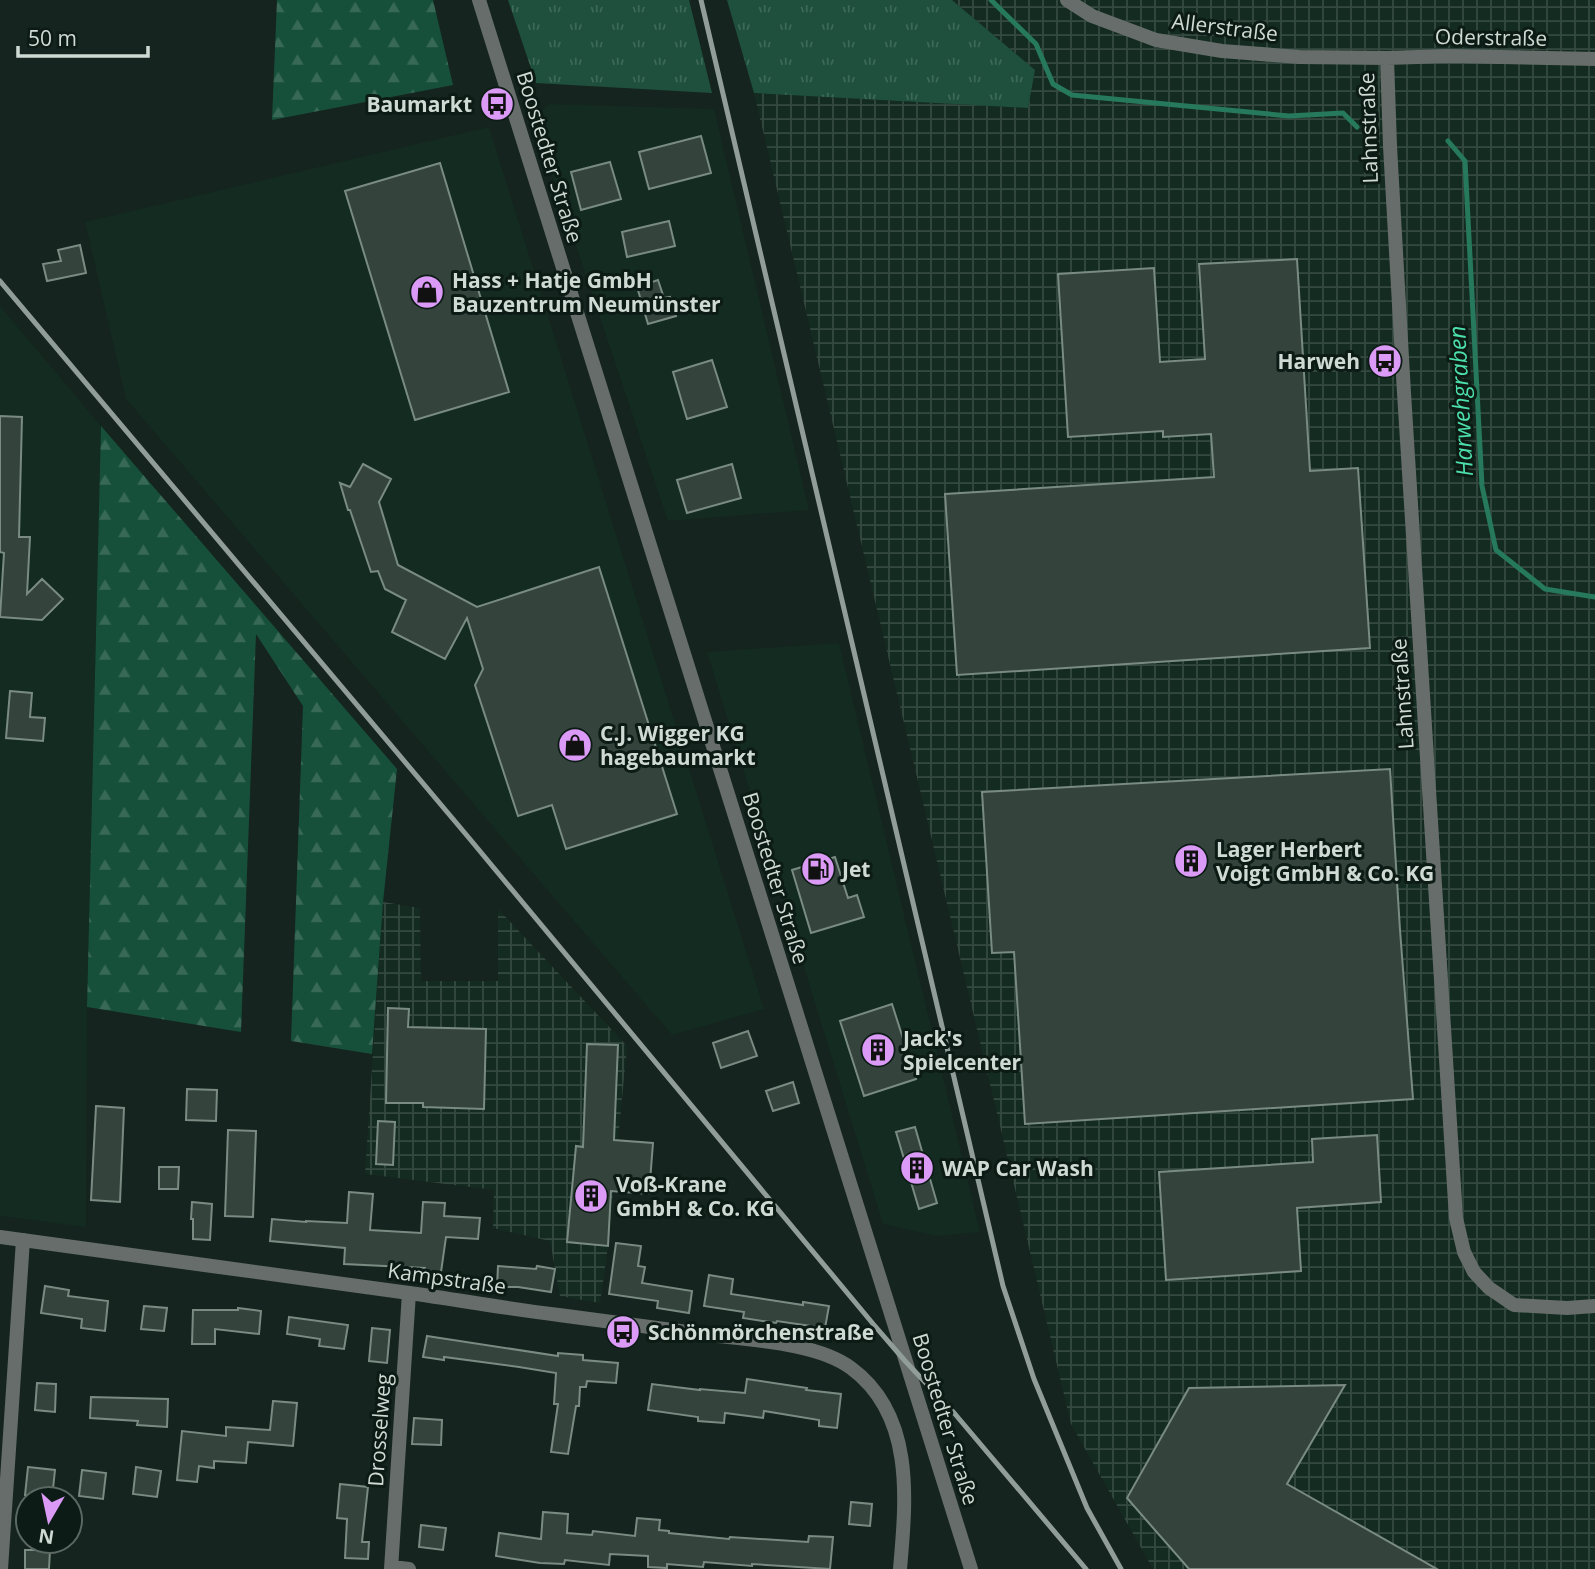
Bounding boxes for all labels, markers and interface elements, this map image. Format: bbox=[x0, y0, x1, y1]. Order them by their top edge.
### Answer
street label: Allerstraße bbox=[1170, 7, 1280, 47]
scale bar bbox=[18, 14, 147, 58]
street label: Oderstraße bbox=[1435, 22, 1547, 52]
text: 50 m bbox=[28, 24, 77, 52]
street label: Boostedter Straße bbox=[511, 68, 589, 246]
street label: Lahnstraße bbox=[1352, 72, 1384, 184]
bus stop icon: Baumarkt bbox=[478, 85, 516, 123]
place label: Baumarkt bbox=[366, 90, 472, 118]
place label: Hass + Hatje GmbH Bauzentrum Neumünster bbox=[452, 266, 721, 318]
shop icon: Hass + Hatje GmbH Bauzentrum Neumünster bbox=[408, 273, 446, 311]
water label: Harwehgraben bbox=[1440, 325, 1480, 477]
bus stop icon: Harweh bbox=[1366, 342, 1404, 380]
place label: Harweh bbox=[1278, 347, 1360, 375]
street label: Lahnstraße bbox=[1384, 638, 1420, 750]
place label: C.J. Wigger KG hagebaumarkt bbox=[600, 719, 756, 771]
shop icon: C.J. Wigger KG hagebaumarkt bbox=[556, 726, 594, 764]
street label: Boostedter Straße bbox=[737, 789, 815, 967]
place label: Lager Herbert Voigt GmbH & Co. KG bbox=[1216, 835, 1434, 887]
building icon: Lager Herbert Voigt GmbH & Co. KG bbox=[1172, 842, 1210, 880]
fuel station icon: Jet bbox=[799, 850, 837, 888]
place label: Jet bbox=[840, 855, 870, 883]
place label: Jack's Spielcenter bbox=[901, 1024, 1022, 1076]
building icon: Jack's Spielcenter bbox=[859, 1031, 897, 1069]
building icon: WAP Car Wash bbox=[898, 1149, 936, 1187]
place label: WAP Car Wash bbox=[942, 1154, 1094, 1182]
place label: Voß-Krane GmbH & Co. KG bbox=[616, 1170, 775, 1222]
building icon: Voß-Krane GmbH & Co. KG bbox=[572, 1177, 610, 1215]
street label: Kampstraße bbox=[386, 1256, 508, 1300]
bus stop icon: Schönmörchenstraße bbox=[604, 1313, 642, 1351]
place label: Schönmörchenstraße bbox=[648, 1318, 874, 1346]
street label: Boostedter Straße bbox=[907, 1330, 985, 1508]
street label: Drosselweg bbox=[361, 1373, 397, 1487]
north arrow bbox=[14, 1485, 84, 1555]
text: N bbox=[37, 1523, 56, 1551]

